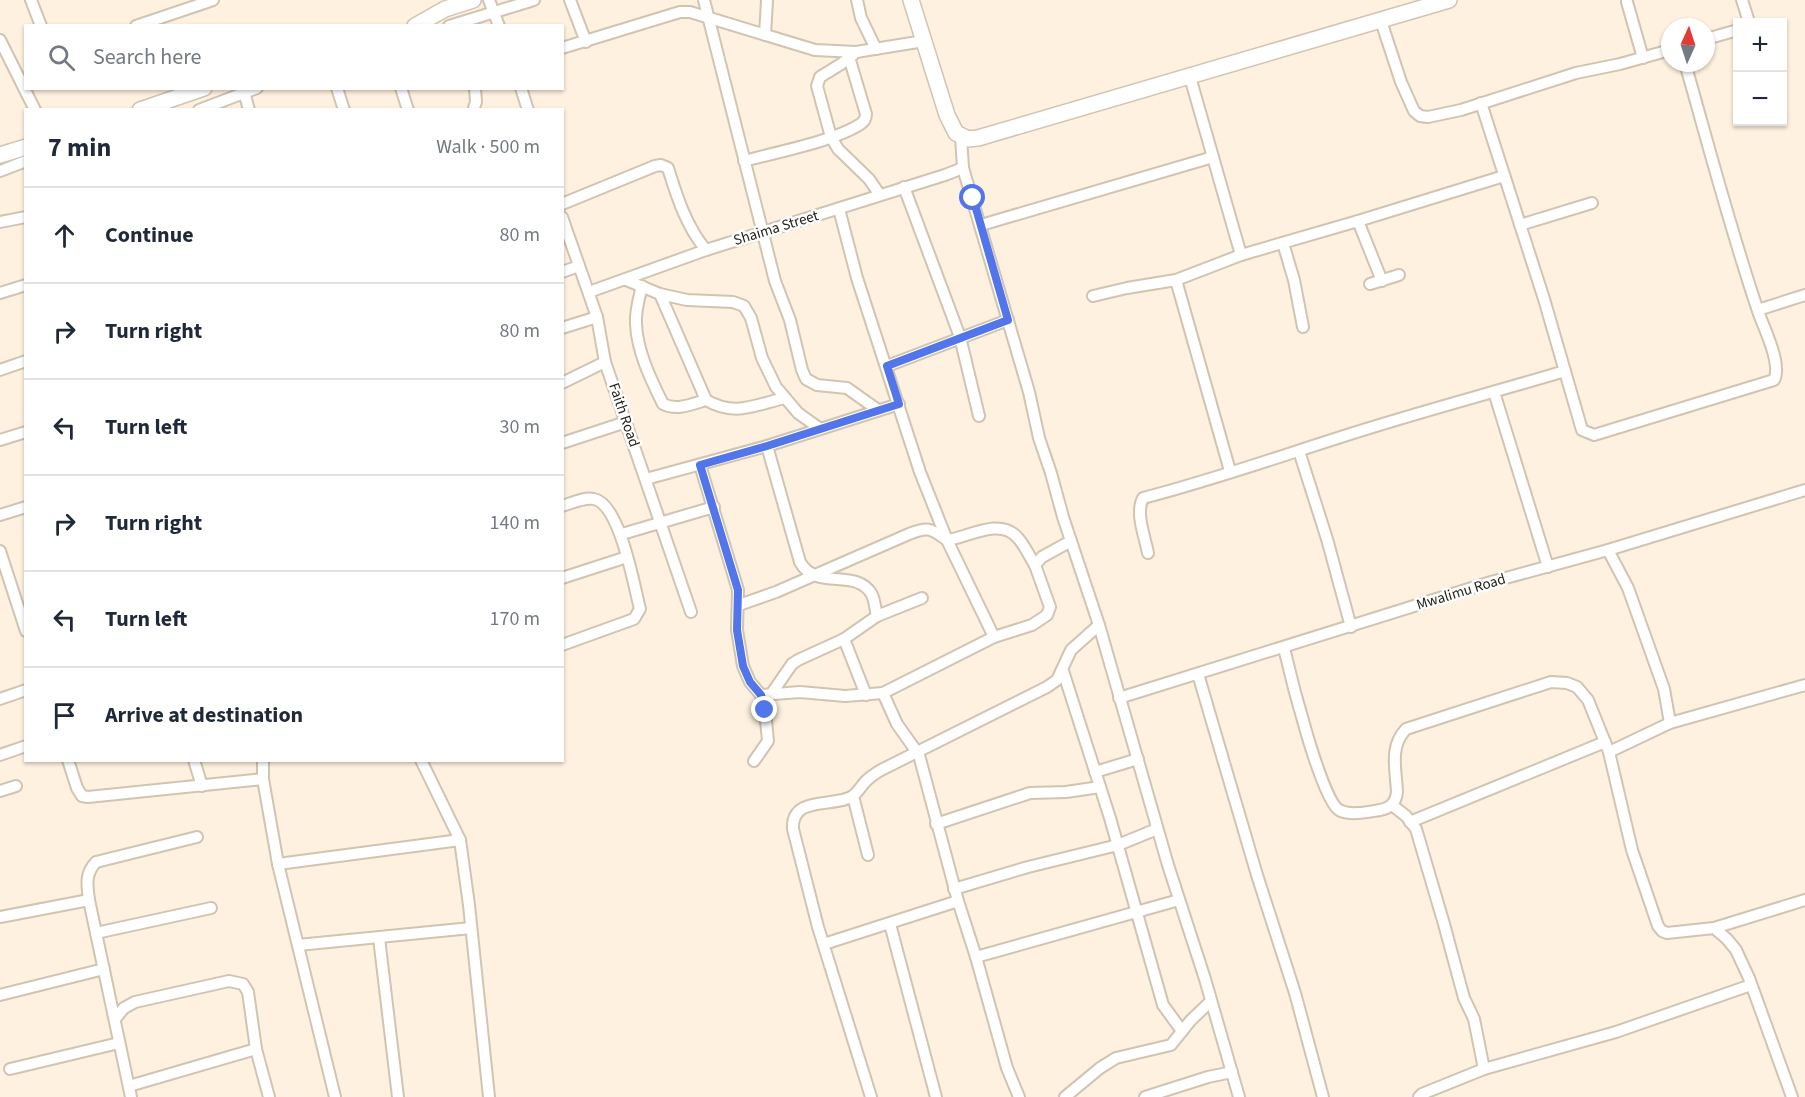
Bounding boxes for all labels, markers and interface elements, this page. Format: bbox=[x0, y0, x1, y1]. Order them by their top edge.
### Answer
north arrow bbox=[1661, 18, 1715, 72]
map controls bbox=[1733, 18, 1787, 126]
button: + bbox=[1733, 18, 1787, 72]
search box bbox=[24, 24, 564, 90]
icon: search bbox=[45, 41, 78, 74]
text: Search here bbox=[93, 41, 201, 73]
button: − bbox=[1733, 72, 1787, 126]
text: 7 min bbox=[48, 129, 111, 166]
text: Walk · 500 m bbox=[436, 133, 540, 161]
route start bbox=[959, 184, 985, 210]
street label: Shaima Street bbox=[731, 205, 821, 251]
icon: ahead bbox=[48, 219, 81, 252]
text: Continue bbox=[105, 219, 194, 251]
text: 80 m bbox=[500, 221, 540, 249]
icon: right bbox=[48, 315, 81, 348]
text: Turn right bbox=[105, 315, 202, 347]
text: 80 m bbox=[500, 317, 540, 345]
street label: Faith Road bbox=[603, 380, 645, 450]
icon: left bbox=[48, 411, 81, 444]
text: Turn left bbox=[105, 411, 187, 443]
text: 30 m bbox=[500, 413, 540, 441]
icon: right bbox=[48, 507, 81, 540]
text: Turn right bbox=[105, 507, 202, 539]
text: 140 m bbox=[490, 509, 540, 537]
street label: Mwalimu Road bbox=[1414, 568, 1508, 616]
icon: left bbox=[48, 603, 81, 636]
text: Turn left bbox=[105, 603, 187, 635]
text: 170 m bbox=[490, 605, 540, 633]
route end bbox=[751, 696, 777, 722]
icon: arrive bbox=[48, 699, 81, 732]
text: Arrive at destination bbox=[105, 699, 303, 731]

